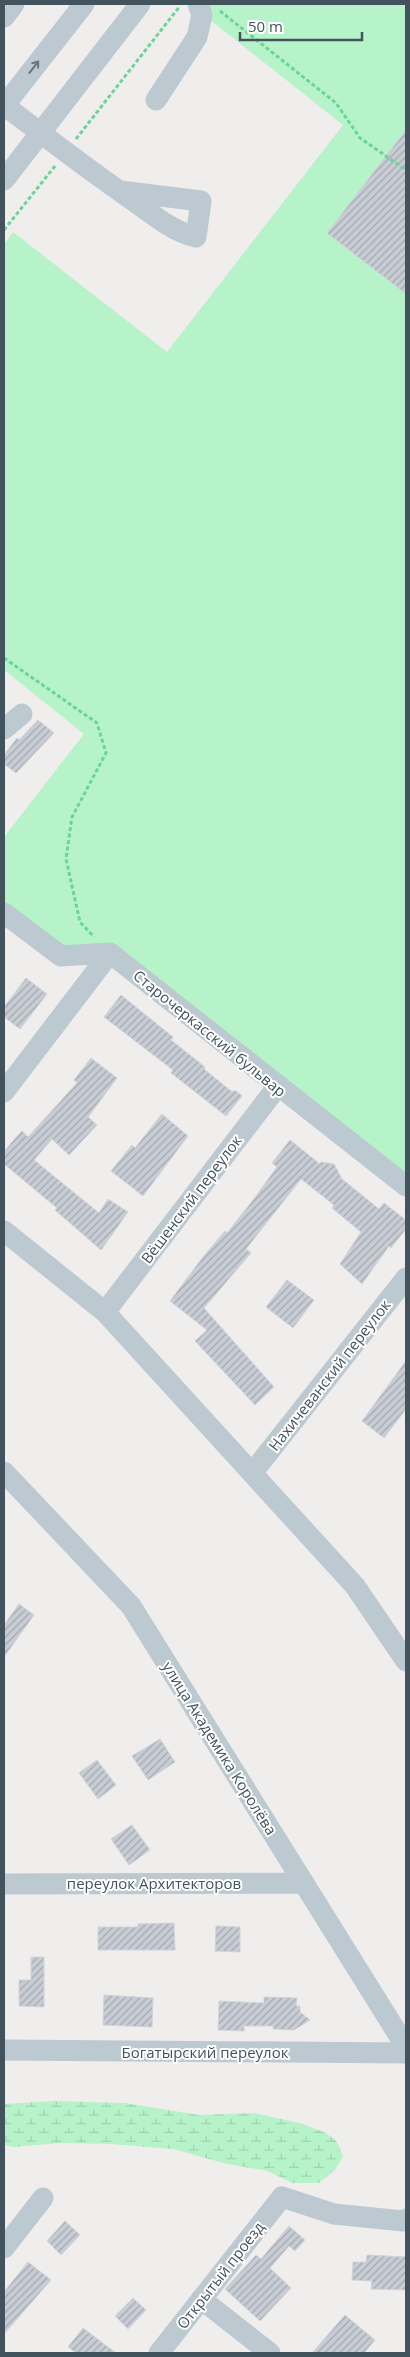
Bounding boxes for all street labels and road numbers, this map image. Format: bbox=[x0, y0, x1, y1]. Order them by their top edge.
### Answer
street label: Старочеркасский бульвар bbox=[130, 965, 290, 1101]
street label: Вёшенский переулок bbox=[136, 1131, 246, 1267]
street label: Нахичеванский переулок bbox=[264, 1295, 395, 1455]
street label: улица Академика Королёва bbox=[158, 1658, 282, 1838]
street label: переулок Архитекторов bbox=[67, 1873, 241, 1893]
street label: Богатырский переулок bbox=[122, 2042, 289, 2062]
street label: Открытый проезд bbox=[172, 2217, 268, 2333]

